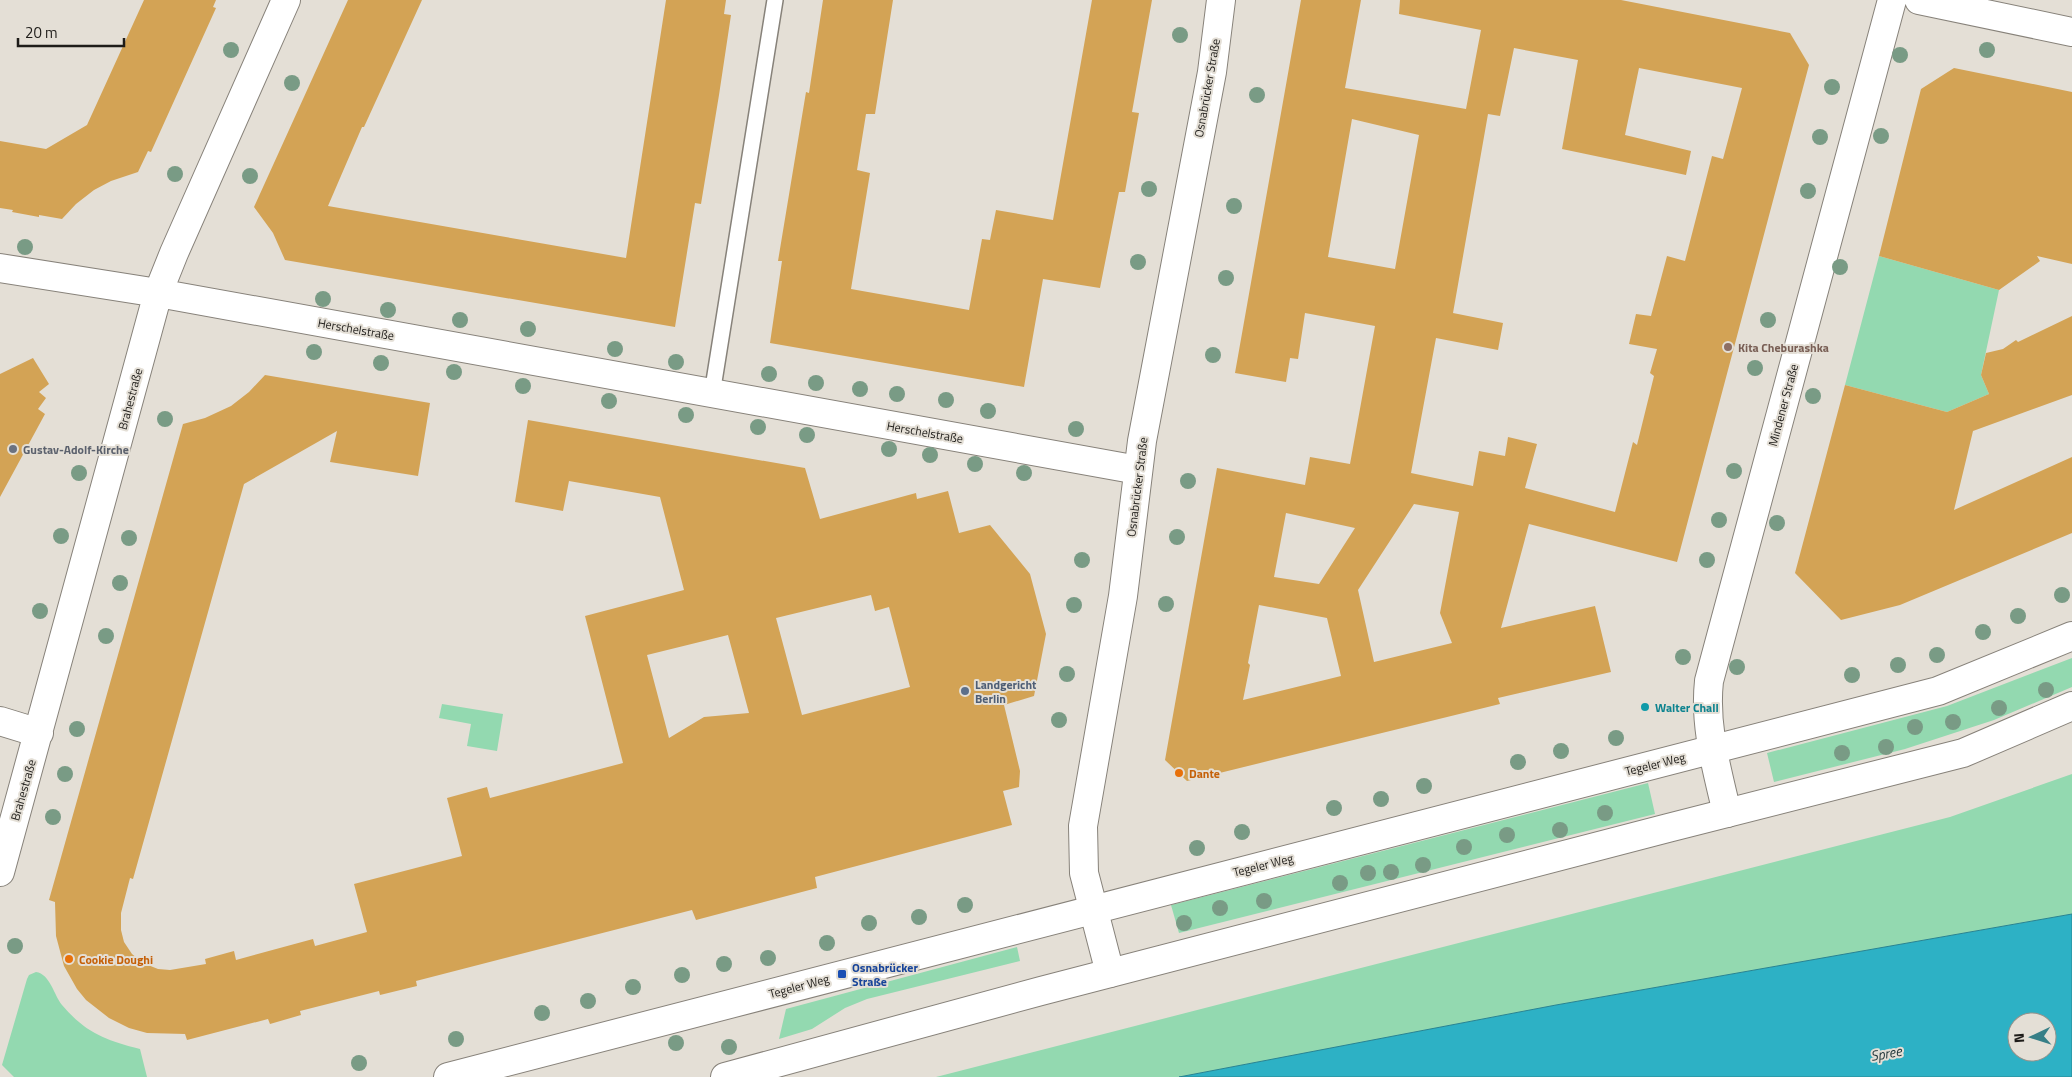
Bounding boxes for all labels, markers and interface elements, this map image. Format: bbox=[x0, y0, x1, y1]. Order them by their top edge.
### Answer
scale bar bbox=[18, 15, 124, 47]
text: 20 m bbox=[25, 21, 58, 44]
street label: Osnabrücker Straße bbox=[1189, 37, 1225, 139]
street label: Herschelstraße bbox=[316, 313, 396, 345]
place label: Kita Cheburashka bbox=[1738, 338, 1829, 357]
marker: Kita Cheburashka bbox=[1722, 341, 1734, 353]
street label: Mindener Straße bbox=[1763, 362, 1803, 448]
street label: Brahestraße bbox=[113, 366, 147, 432]
street label: Herschelstraße bbox=[885, 416, 965, 448]
street label: Osnabrücker Straße bbox=[1121, 436, 1153, 538]
place label: Gustav-Adolf-Kirche bbox=[23, 440, 129, 459]
marker: Gustav-Adolf-Kirche bbox=[7, 443, 19, 455]
place label: Landgericht Berlin bbox=[975, 675, 1037, 708]
marker: Landgericht Berlin bbox=[959, 685, 971, 697]
place label: Walter Chall bbox=[1655, 698, 1719, 717]
marker: Walter Chall bbox=[1639, 701, 1651, 713]
street label: Tegeler Weg bbox=[1623, 747, 1687, 781]
street label: Brahestraße bbox=[5, 757, 41, 823]
place label: Dante bbox=[1189, 764, 1220, 783]
marker: Dante bbox=[1173, 767, 1185, 779]
street label: Tegeler Weg bbox=[1231, 848, 1295, 882]
place label: Cookie Doughi bbox=[79, 950, 153, 969]
marker: Cookie Doughi bbox=[63, 953, 75, 965]
place label: Osnabrücker Straße bbox=[852, 958, 918, 991]
marker: Osnabrücker Straße bbox=[836, 968, 848, 980]
street label: Tegeler Weg bbox=[767, 969, 831, 1003]
north arrow bbox=[2007, 1012, 2057, 1062]
text: N bbox=[2008, 1032, 2029, 1044]
water label: Spree bbox=[1869, 1040, 1905, 1066]

